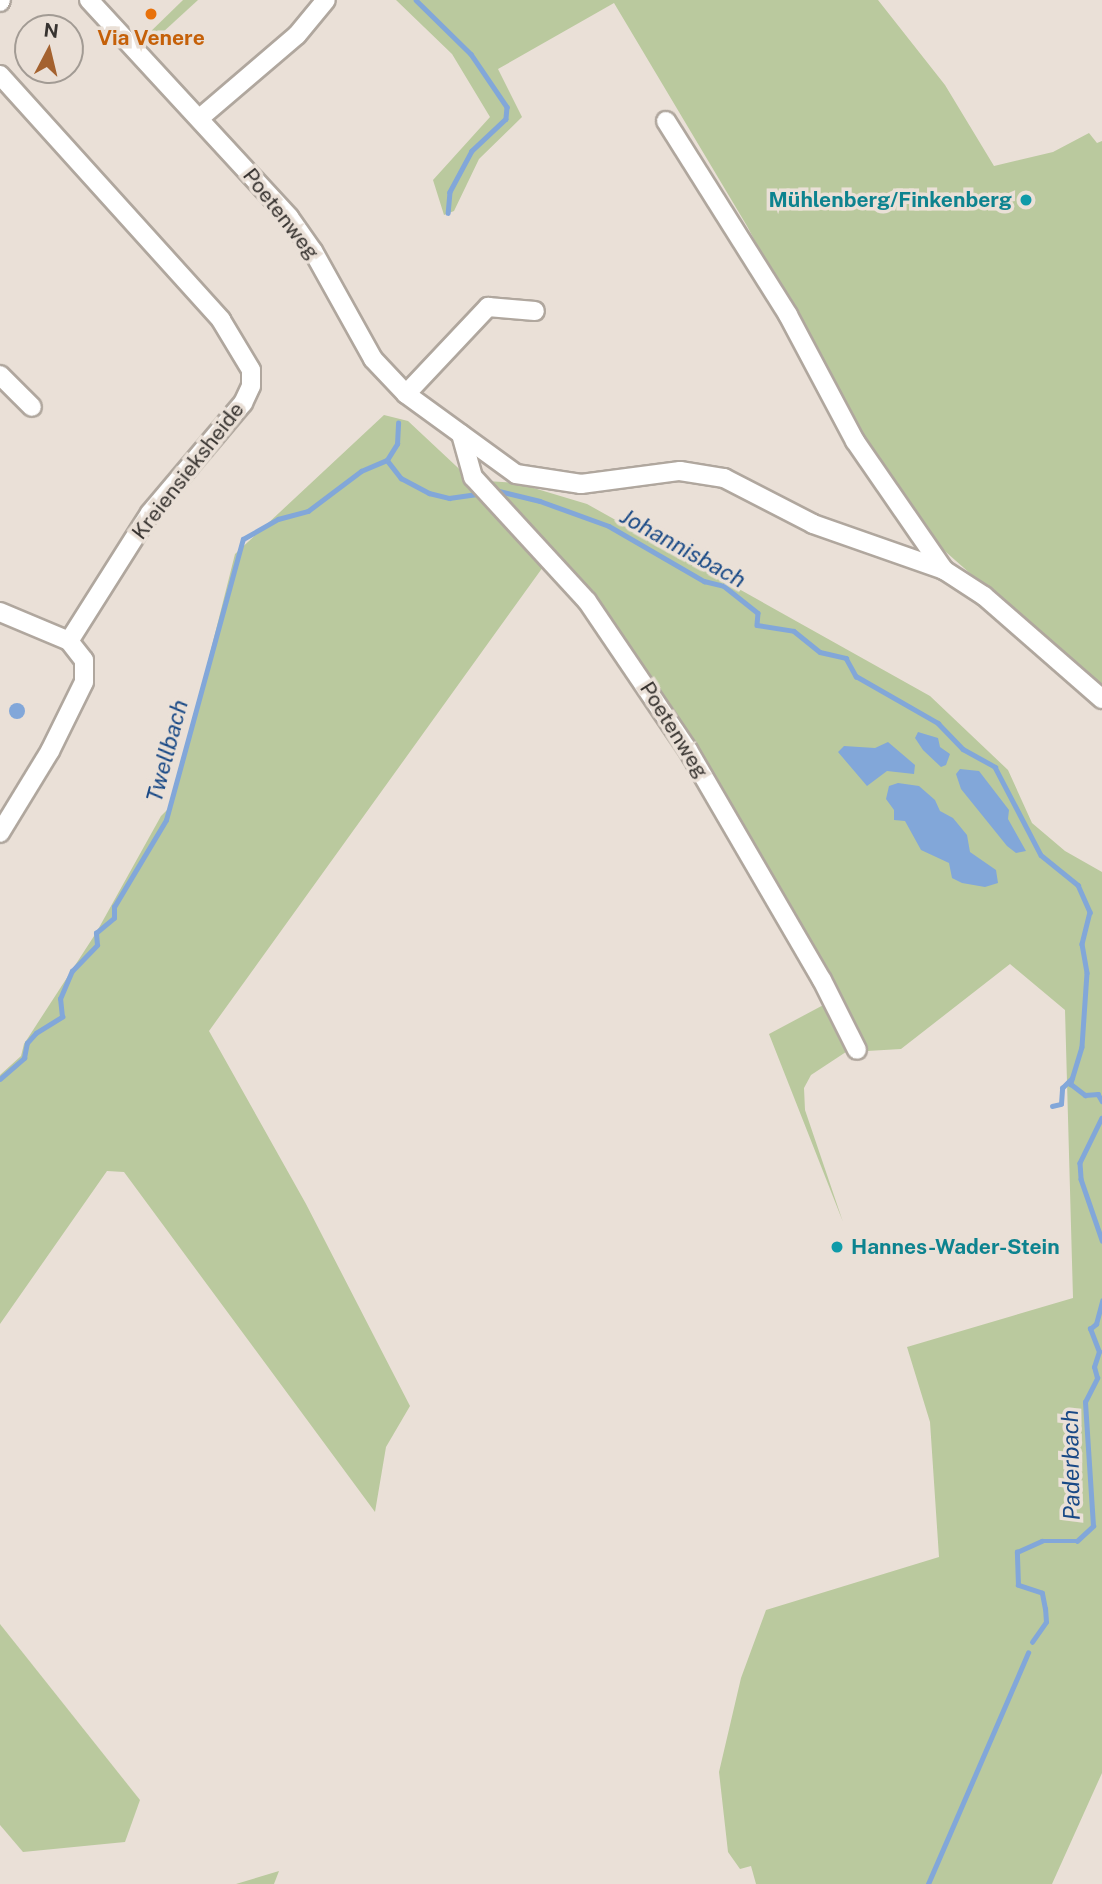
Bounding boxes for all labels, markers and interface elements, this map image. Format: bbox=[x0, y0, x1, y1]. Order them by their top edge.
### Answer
marker: Via Venere bbox=[143, 6, 159, 22]
north arrow bbox=[14, 14, 84, 84]
text: N bbox=[43, 18, 60, 42]
place label: Via Venere bbox=[97, 25, 205, 51]
street label: Poetenweg bbox=[237, 163, 325, 265]
place label: Mühlenberg/Finkenberg bbox=[769, 187, 1012, 213]
marker: Mühlenberg/Finkenberg bbox=[1018, 192, 1034, 208]
street label: Kreiensieksheide bbox=[127, 397, 249, 545]
water label: Johannisbach bbox=[615, 502, 751, 594]
street label: Poetenweg bbox=[634, 677, 714, 783]
water label: Twellbach bbox=[140, 697, 194, 805]
place label: Hannes-Wader-Stein bbox=[851, 1234, 1060, 1260]
marker: Hannes-Wader-Stein bbox=[829, 1239, 845, 1255]
water label: Paderbach bbox=[1056, 1409, 1086, 1521]

